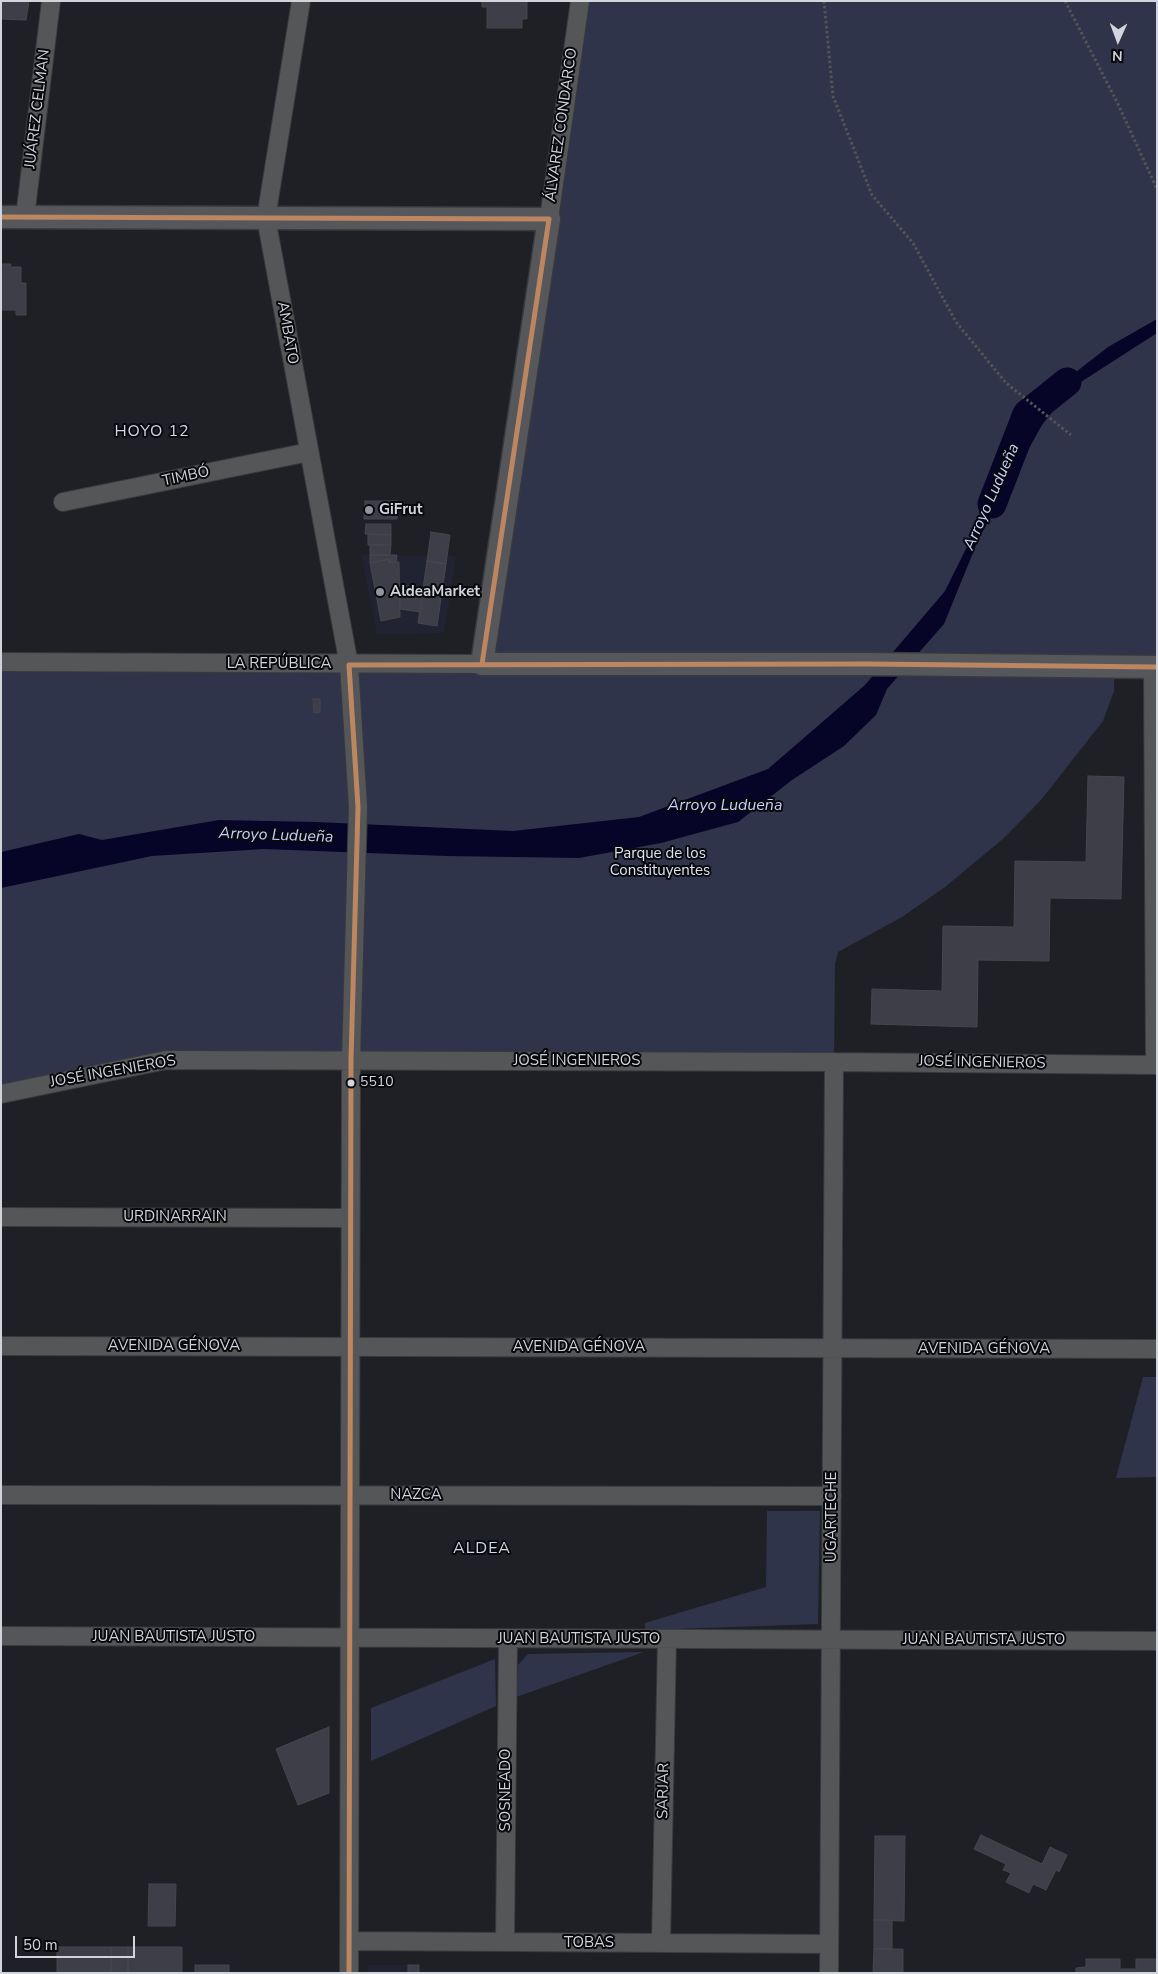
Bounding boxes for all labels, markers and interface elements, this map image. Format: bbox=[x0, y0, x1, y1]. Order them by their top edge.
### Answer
north arrow bbox=[1093, 15, 1143, 65]
text: N bbox=[1112, 46, 1123, 65]
street label: ÁLVAREZ CONDARCO bbox=[542, 47, 582, 203]
street label: JUÁREZ CELMAN bbox=[22, 48, 54, 170]
street label: AMBATO bbox=[273, 300, 301, 366]
district label: HOYO 12 bbox=[114, 422, 190, 442]
water label: Arroyo Ludueña bbox=[960, 441, 1024, 553]
street label: TIMBÓ bbox=[161, 463, 211, 491]
place label: GiFrut bbox=[379, 501, 422, 519]
marker: GiFrut bbox=[363, 504, 375, 516]
place label: AldeaMarket bbox=[390, 583, 480, 601]
marker: AldeaMarket bbox=[374, 586, 386, 598]
street label: LA REPÚBLICA bbox=[227, 655, 331, 673]
water label: Arroyo Ludueña bbox=[668, 796, 782, 816]
water label: Arroyo Ludueña bbox=[218, 824, 334, 848]
park label: Parque de los Constituyentes bbox=[610, 845, 710, 880]
street label: JOSÉ INGENIEROS bbox=[49, 1052, 177, 1092]
street label: JOSÉ INGENIEROS bbox=[513, 1052, 641, 1070]
street label: JOSÉ INGENIEROS bbox=[918, 1053, 1046, 1073]
place label: 5510 bbox=[360, 1075, 394, 1091]
marker: 5510 bbox=[346, 1078, 356, 1088]
street label: URDINARRAIN bbox=[123, 1208, 227, 1226]
street label: AVENIDA GÉNOVA bbox=[108, 1337, 240, 1355]
street label: AVENIDA GÉNOVA bbox=[513, 1338, 645, 1356]
street label: AVENIDA GÉNOVA bbox=[918, 1340, 1050, 1358]
street label: UGARTECHE bbox=[823, 1472, 841, 1562]
street label: NAZCA bbox=[390, 1486, 442, 1504]
district label: ALDEA bbox=[452, 1539, 512, 1559]
street label: JUAN BAUTISTA JUSTO bbox=[93, 1628, 255, 1646]
street label: JUAN BAUTISTA JUSTO bbox=[498, 1630, 660, 1648]
street label: JUAN BAUTISTA JUSTO bbox=[903, 1631, 1065, 1649]
street label: SOSNEADO bbox=[497, 1748, 515, 1832]
street label: SARJAR bbox=[655, 1763, 673, 1819]
scale bar bbox=[18, 1926, 138, 1958]
street label: TOBAS bbox=[564, 1934, 614, 1952]
text: 50 m bbox=[23, 1935, 58, 1955]

